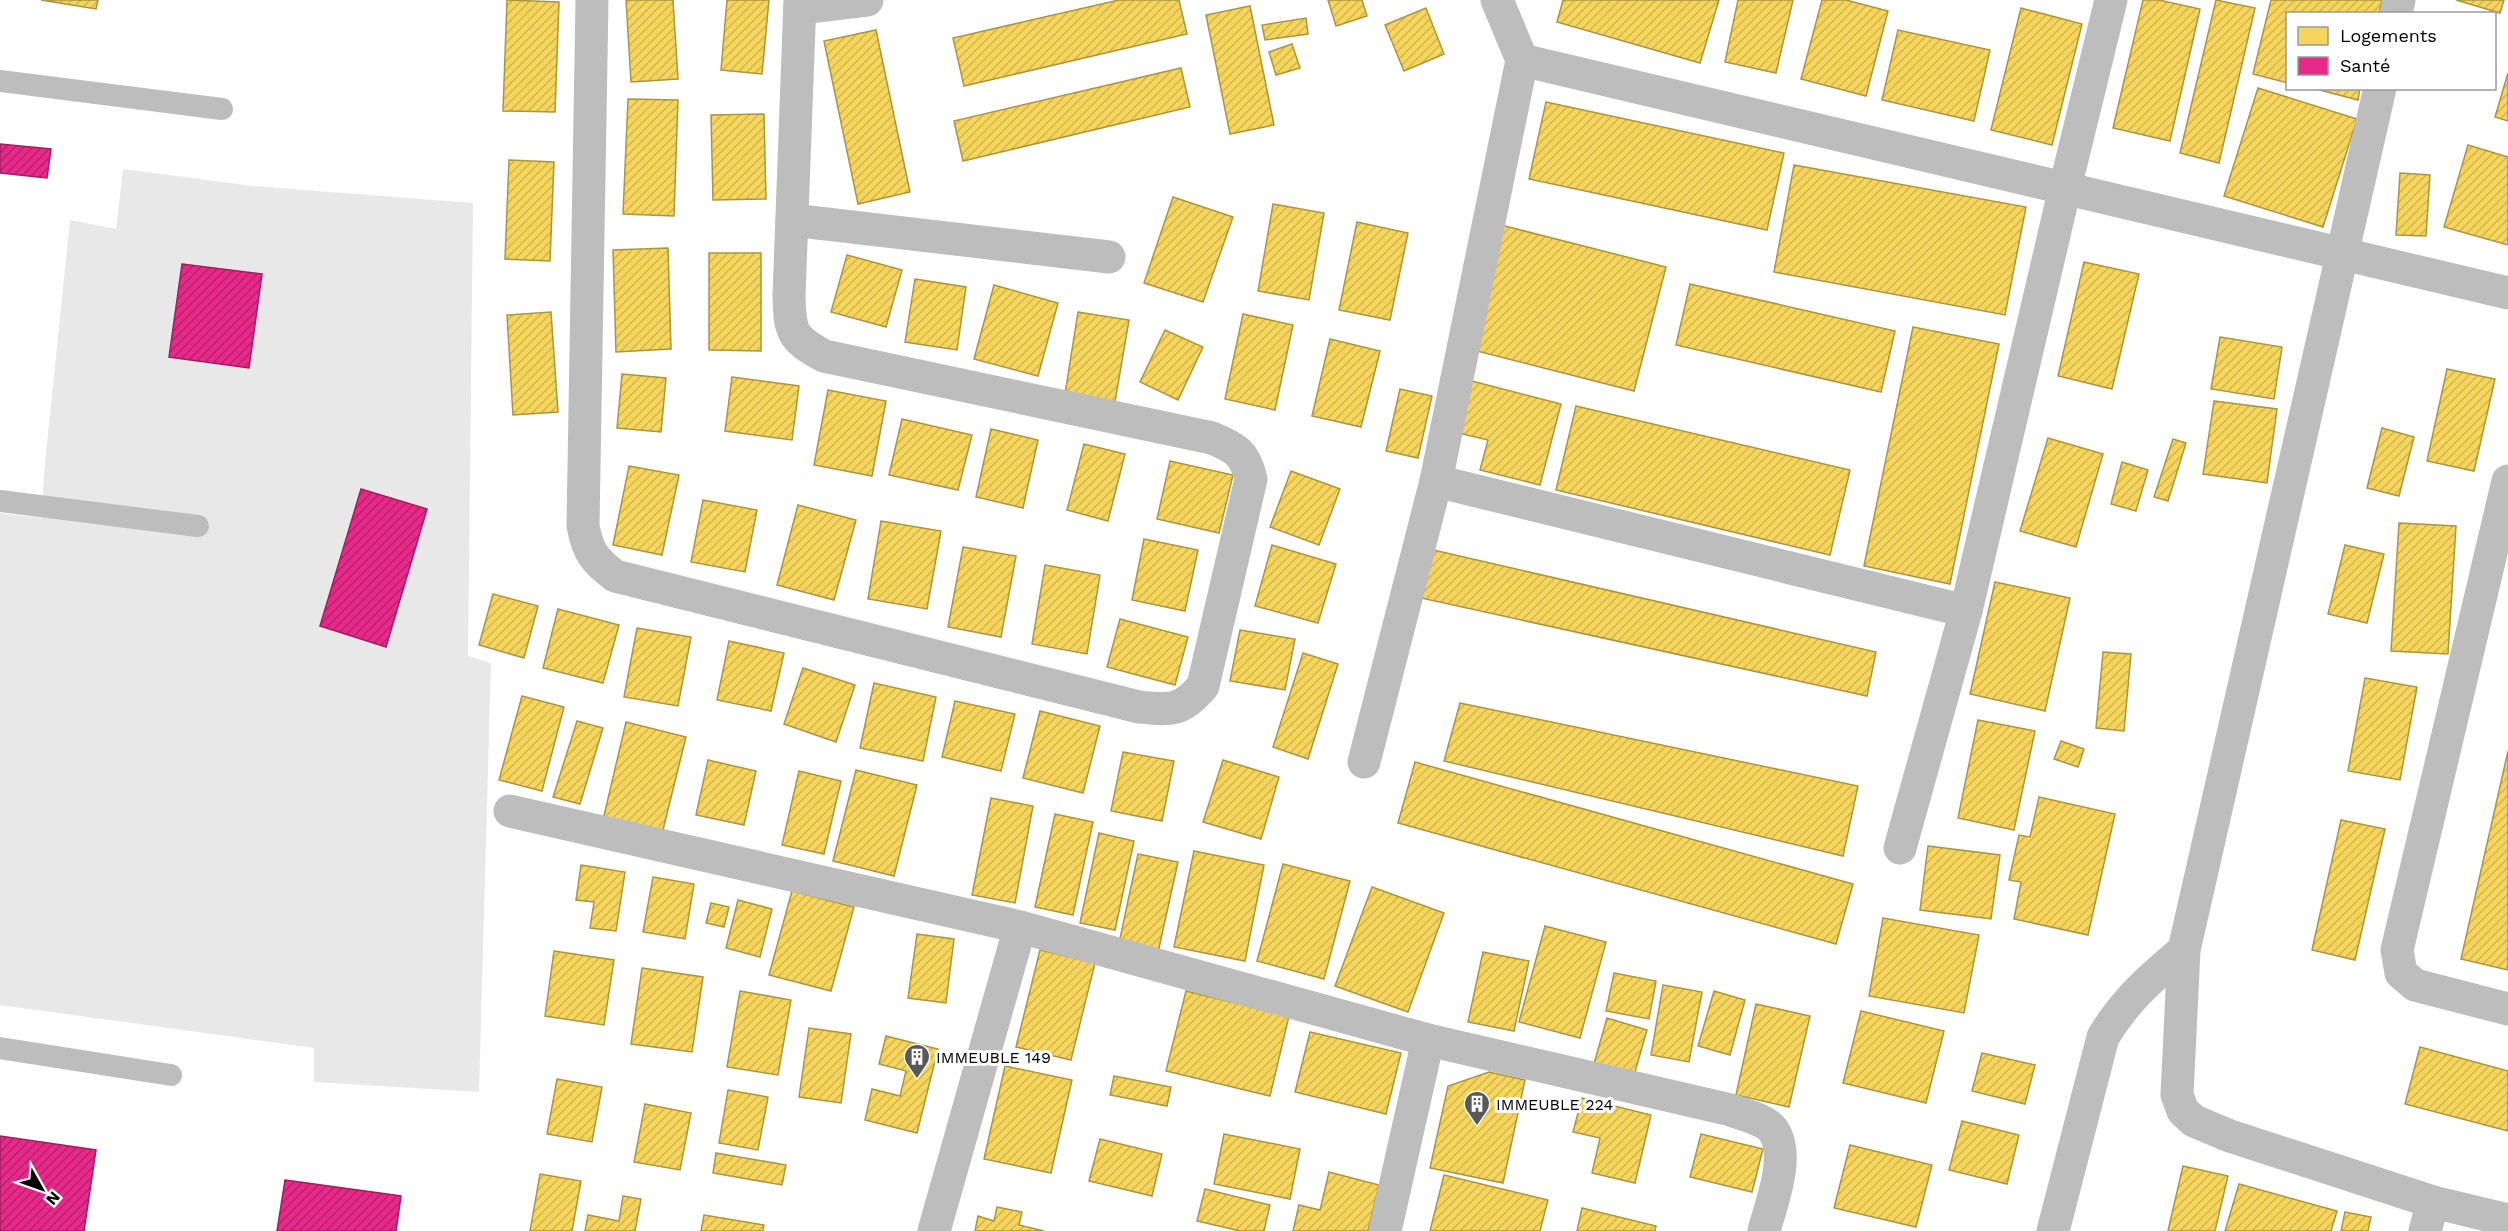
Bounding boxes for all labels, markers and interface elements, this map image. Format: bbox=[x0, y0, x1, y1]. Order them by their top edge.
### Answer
legend bbox=[2286, 12, 2496, 90]
text: Logements bbox=[2340, 25, 2437, 46]
text: Santé bbox=[2340, 55, 2391, 76]
building icon: IMMEUBLE 149 bbox=[902, 1042, 932, 1080]
place label: IMMEUBLE 149 bbox=[936, 1048, 1051, 1067]
building icon: IMMEUBLE 224 bbox=[1462, 1089, 1492, 1127]
place label: IMMEUBLE 224 bbox=[1496, 1095, 1613, 1114]
north arrow bbox=[12, 1159, 72, 1219]
text: N bbox=[42, 1188, 64, 1209]

